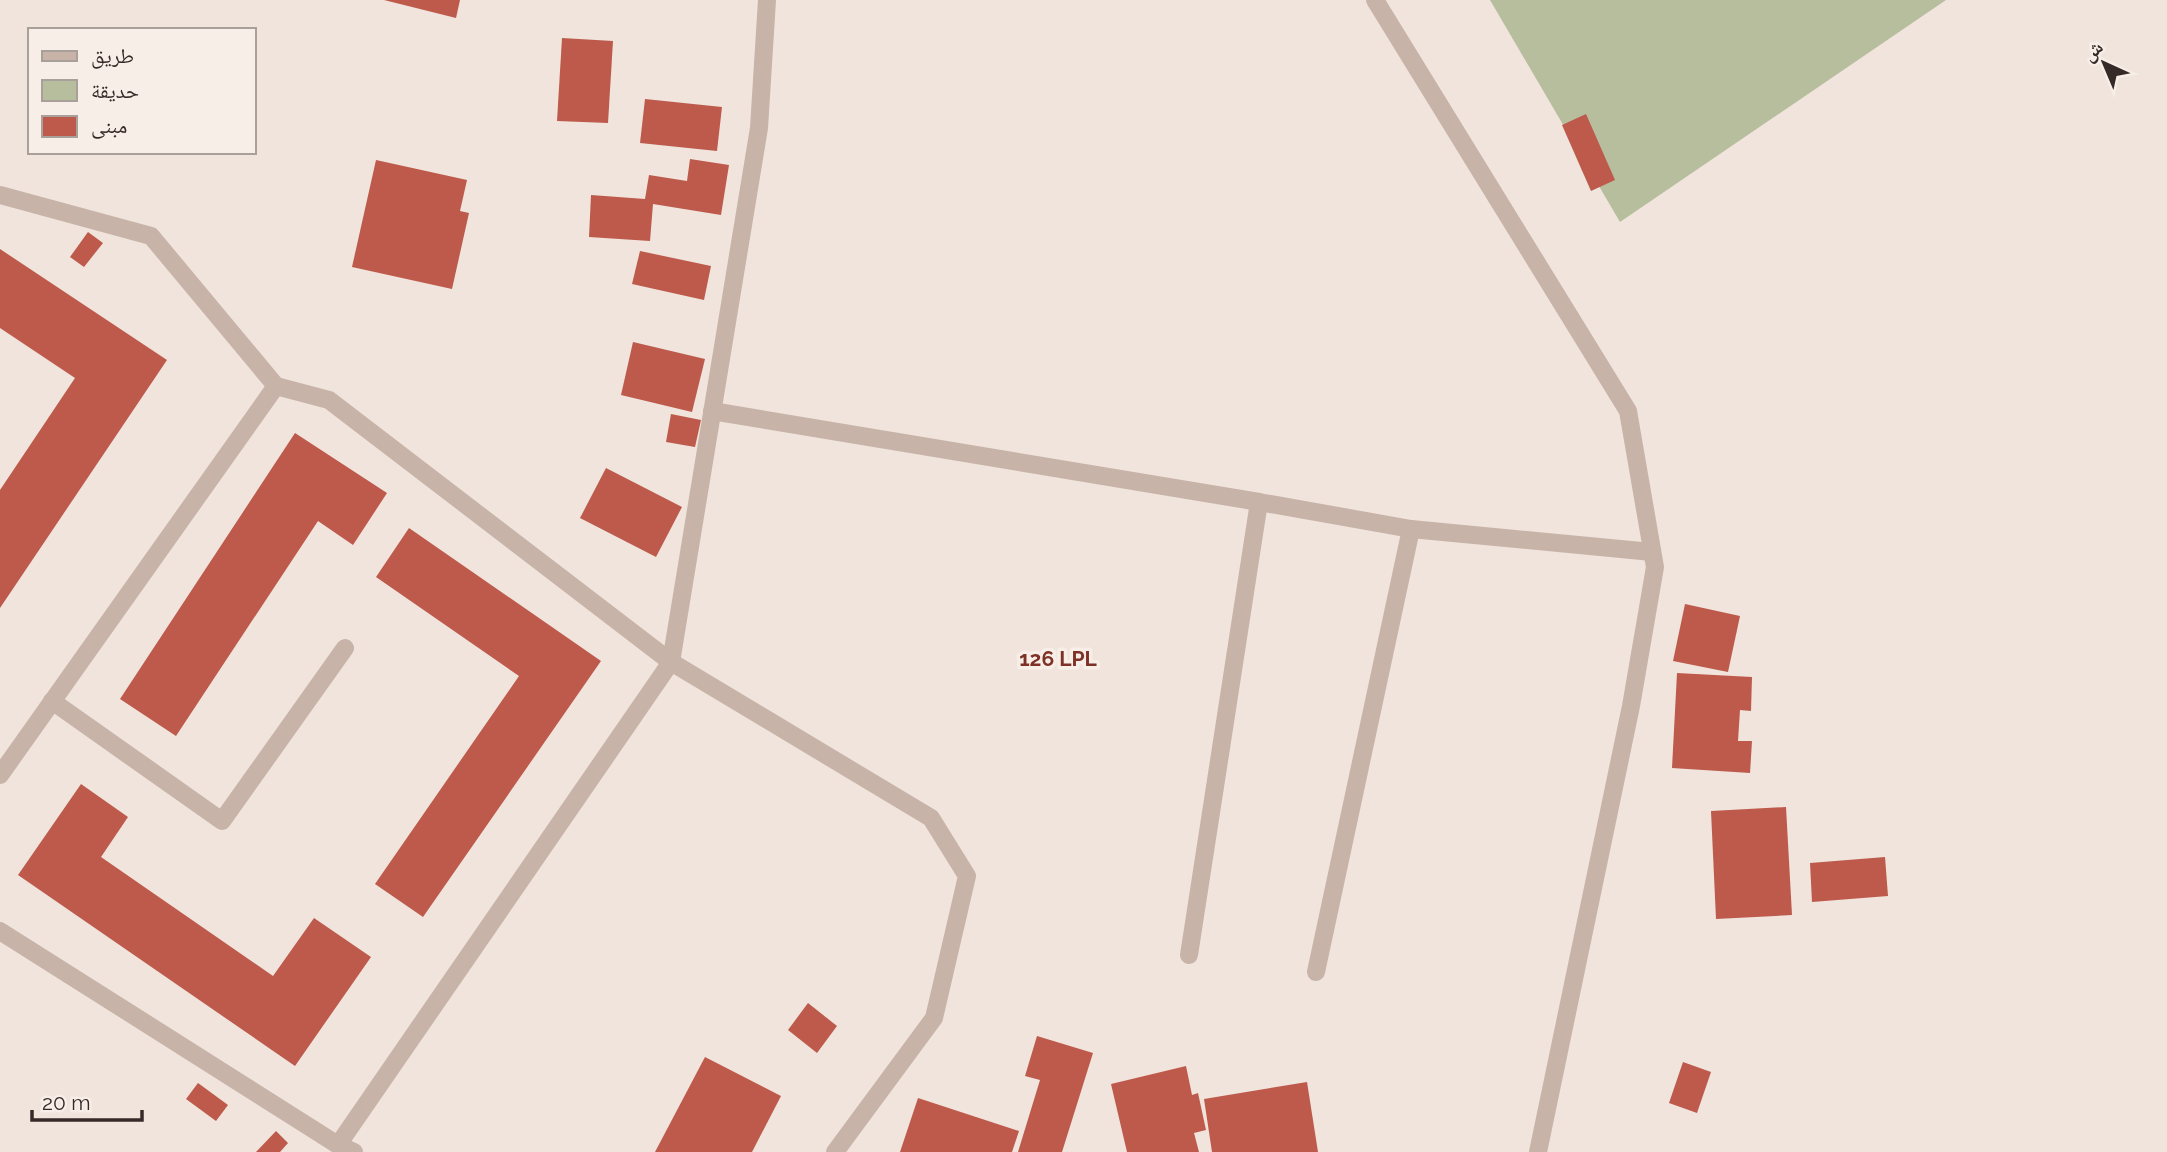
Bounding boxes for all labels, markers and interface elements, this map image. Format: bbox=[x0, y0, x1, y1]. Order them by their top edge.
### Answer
legend bbox=[28, 28, 256, 154]
north arrow bbox=[2069, 28, 2139, 98]
text: ش bbox=[2077, 36, 2108, 66]
text: طريق bbox=[91, 43, 134, 69]
text: حديقة bbox=[91, 78, 139, 103]
text: مبنى bbox=[91, 113, 127, 139]
district label: 126 LPL bbox=[1019, 646, 1098, 671]
scale bar bbox=[32, 1078, 142, 1122]
text: 20 m bbox=[42, 1090, 90, 1115]

